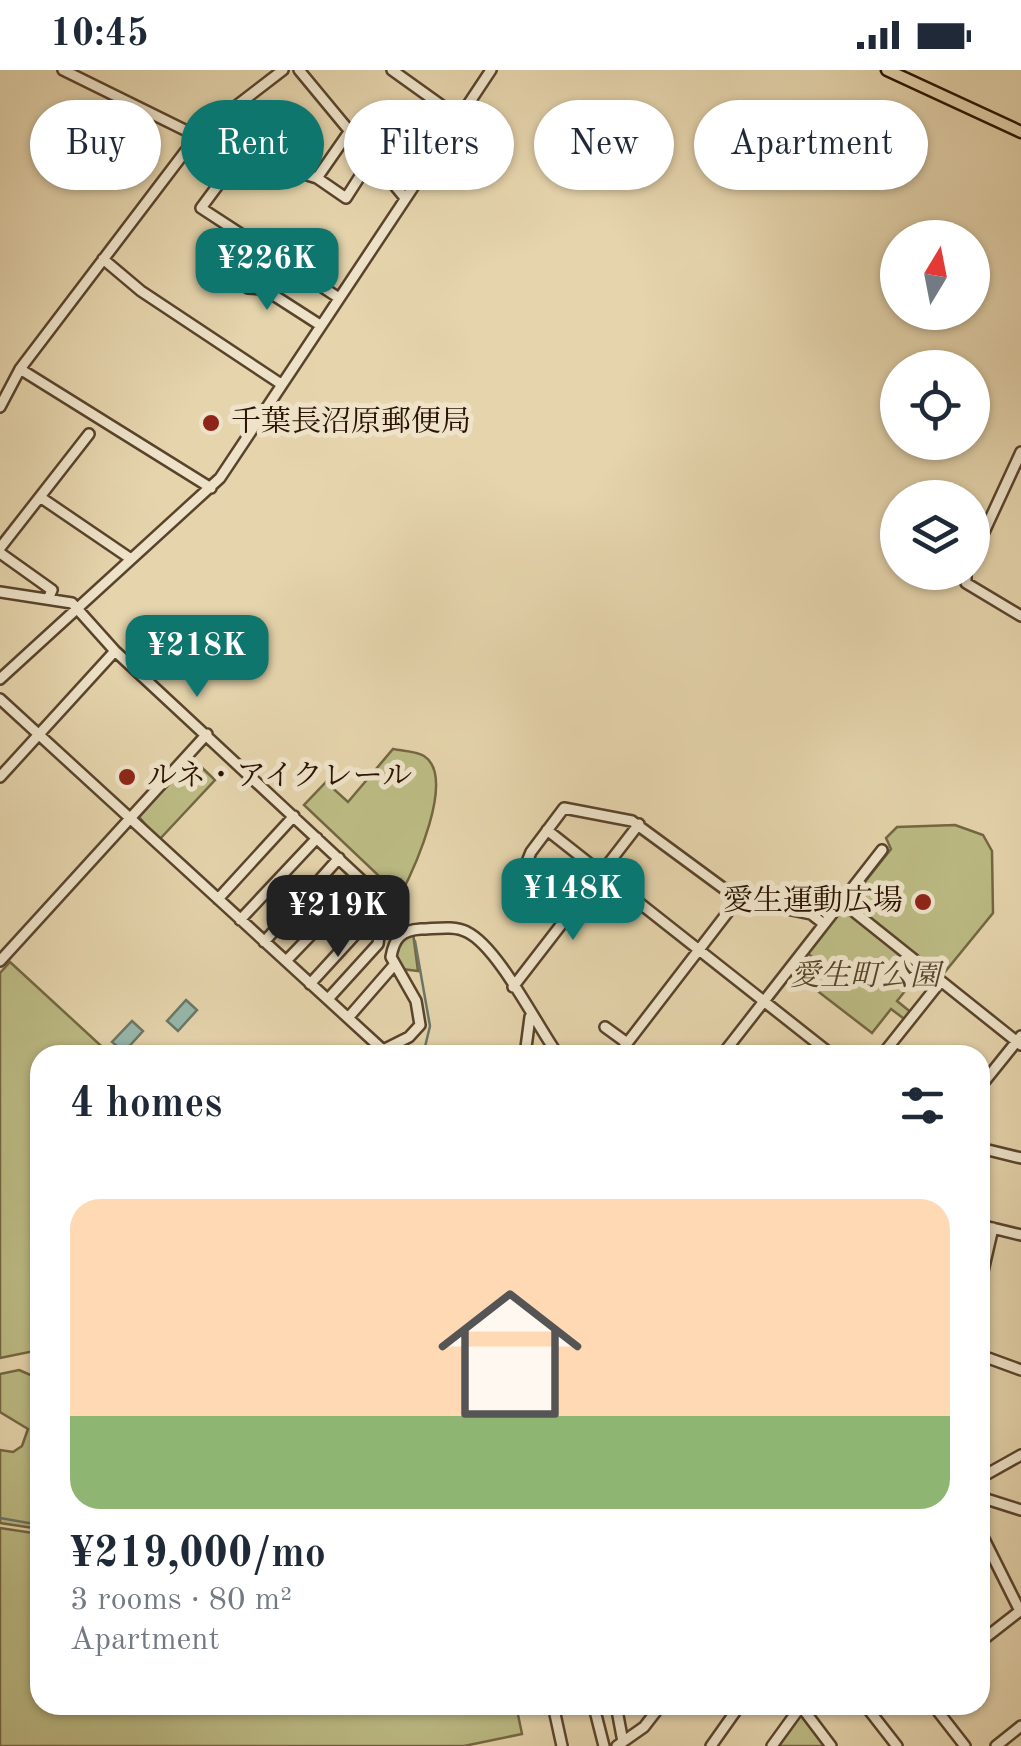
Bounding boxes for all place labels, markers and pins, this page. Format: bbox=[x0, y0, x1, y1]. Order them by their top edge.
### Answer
pin: ¥226K bbox=[197, 228, 337, 313]
place label: 千葉長沼原郵便局 bbox=[231, 405, 471, 438]
marker: 千葉長沼原郵便局 bbox=[200, 412, 222, 434]
pin: ¥218K bbox=[127, 615, 267, 700]
place label: ルネ・アイクレール bbox=[147, 760, 412, 792]
marker: ルネ・アイクレール bbox=[116, 766, 138, 788]
pin: ¥148K bbox=[503, 858, 643, 943]
pin: ¥219K bbox=[268, 875, 408, 960]
place label: 愛生運動広場 bbox=[723, 884, 903, 917]
marker: 愛生運動広場 bbox=[912, 891, 934, 913]

